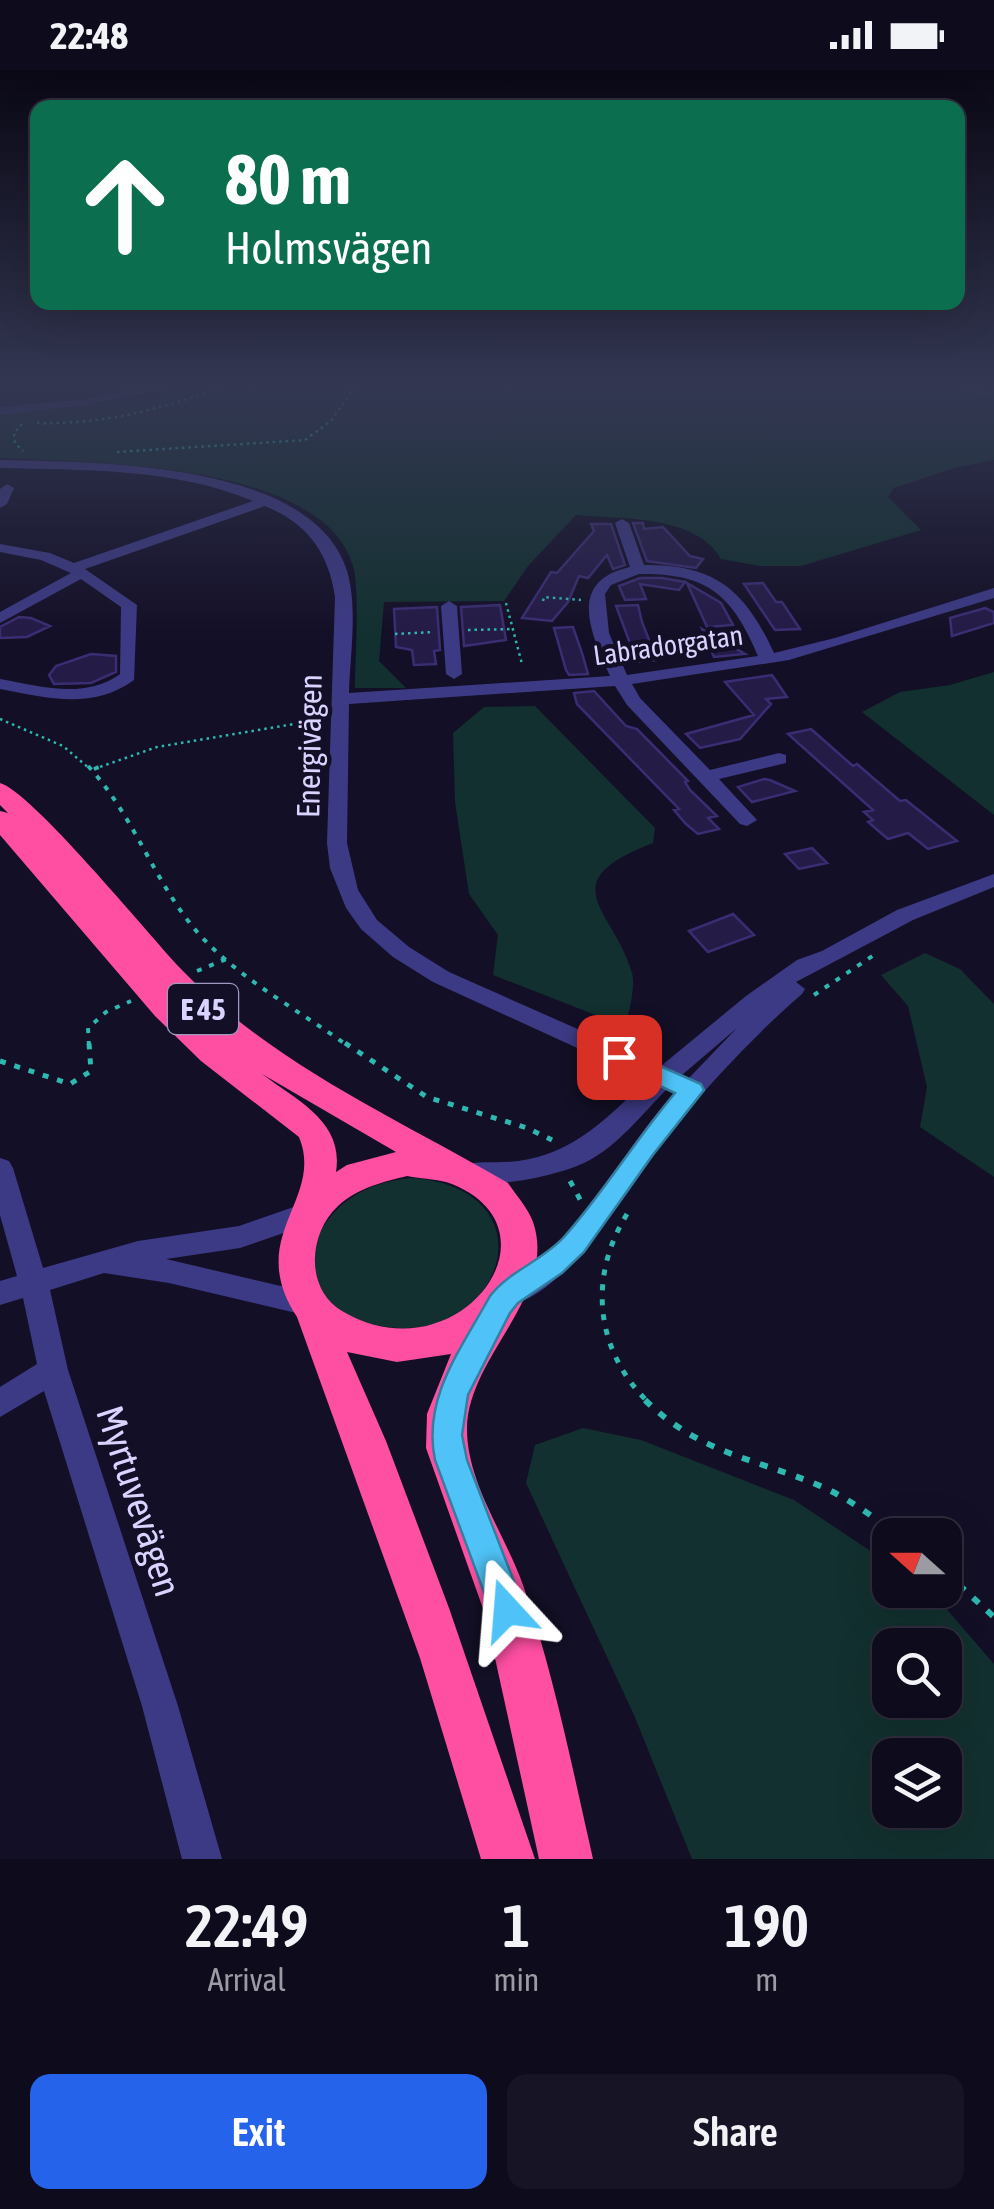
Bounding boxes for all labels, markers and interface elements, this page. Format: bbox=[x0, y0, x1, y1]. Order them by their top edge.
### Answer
text: 22:48 bbox=[50, 14, 128, 57]
text: 80 m bbox=[225, 139, 351, 219]
icon: ahead bbox=[60, 140, 190, 270]
text: Holmsvägen bbox=[225, 222, 432, 274]
street label: Labradorgatan bbox=[591, 619, 745, 671]
street label: Energivägen bbox=[289, 674, 329, 818]
road number: E 45 bbox=[168, 984, 238, 1034]
pin bbox=[577, 1015, 662, 1100]
icon: arrive bbox=[592, 1030, 647, 1085]
street label: Myrtuvevägen bbox=[88, 1400, 190, 1602]
north arrow bbox=[872, 1518, 962, 1608]
map controls bbox=[872, 1518, 962, 1828]
position arrow bbox=[455, 1558, 559, 1662]
button: search bbox=[872, 1628, 962, 1718]
button: layers bbox=[872, 1738, 962, 1828]
text: 22:49 bbox=[185, 1891, 308, 1960]
text: 1 bbox=[502, 1891, 531, 1960]
text: 190 bbox=[724, 1891, 809, 1960]
text: Arrival bbox=[208, 1961, 286, 1998]
text: min bbox=[493, 1961, 539, 1998]
text: m bbox=[755, 1961, 778, 1998]
button: Exit bbox=[30, 2074, 487, 2189]
button: Share bbox=[507, 2074, 964, 2189]

